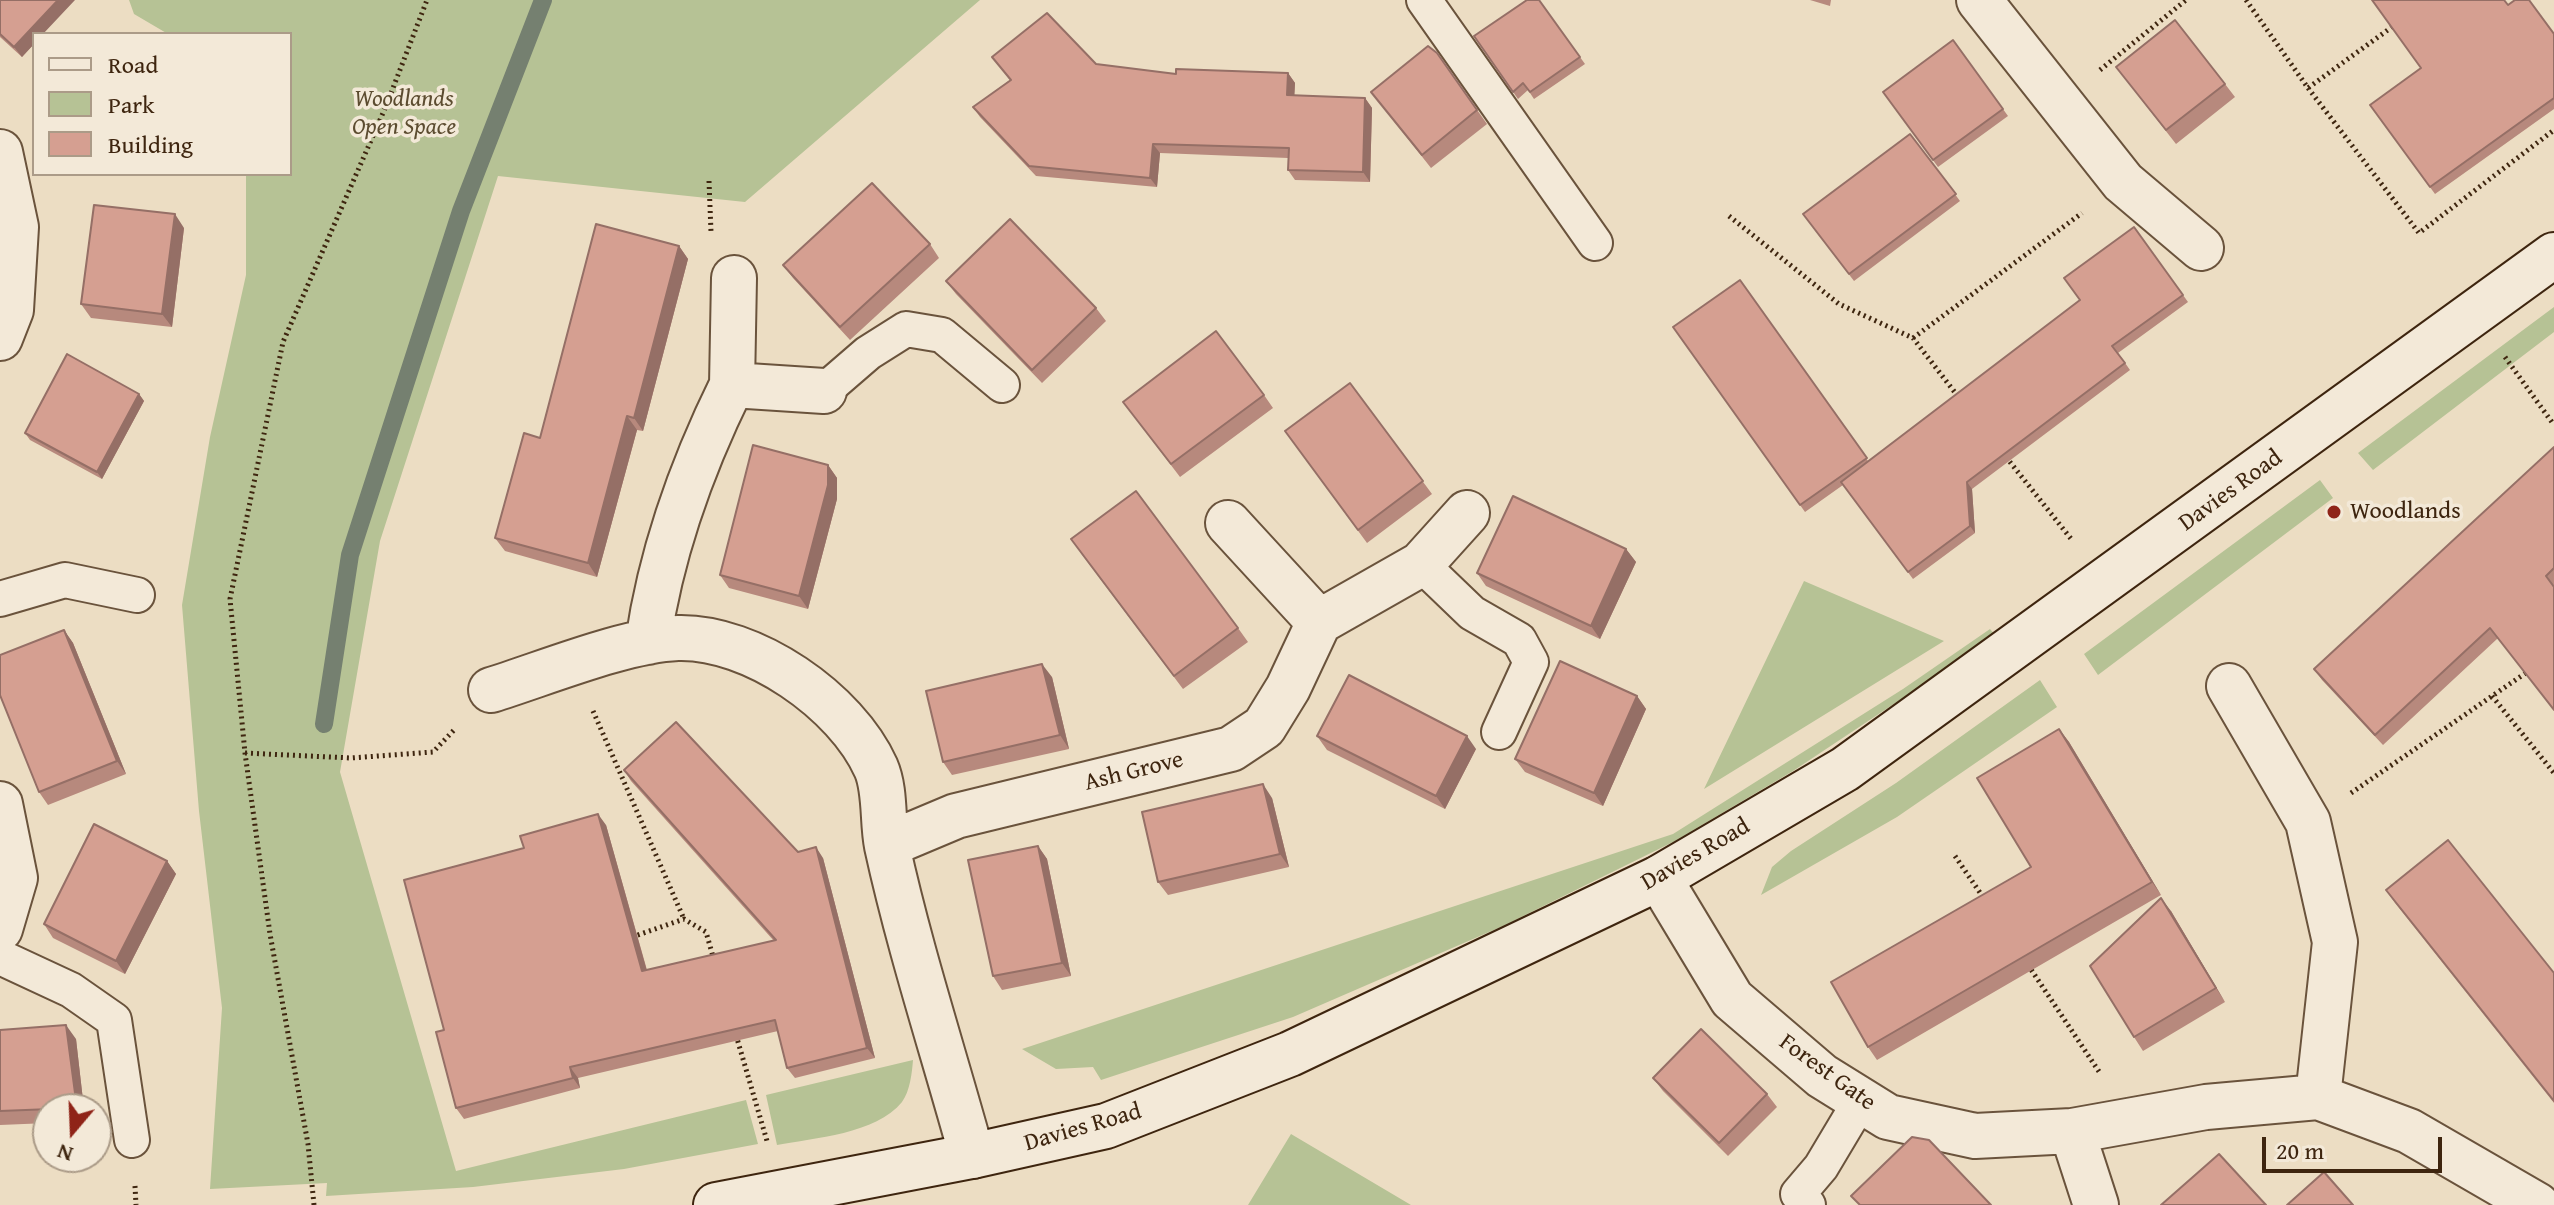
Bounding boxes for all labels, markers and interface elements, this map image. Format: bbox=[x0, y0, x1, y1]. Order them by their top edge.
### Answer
legend bbox=[32, 32, 292, 176]
text: Road bbox=[108, 47, 158, 82]
park label: Woodlands Open Space bbox=[352, 86, 456, 142]
text: Park bbox=[108, 87, 154, 122]
text: Building bbox=[108, 127, 193, 162]
street label: Davies Road bbox=[2174, 444, 2288, 538]
place label: Woodlands bbox=[2350, 498, 2461, 526]
marker: Woodlands bbox=[2325, 503, 2343, 521]
street label: Ash Grove bbox=[1082, 746, 1186, 798]
street label: Davies Road bbox=[1637, 812, 1755, 898]
street label: Forest Gate bbox=[1773, 1028, 1881, 1118]
north arrow bbox=[32, 1093, 112, 1173]
street label: Davies Road bbox=[1021, 1098, 1145, 1158]
scale bar bbox=[2266, 1121, 2446, 1171]
text: 20 m bbox=[2276, 1133, 2324, 1168]
text: N bbox=[53, 1136, 77, 1171]

